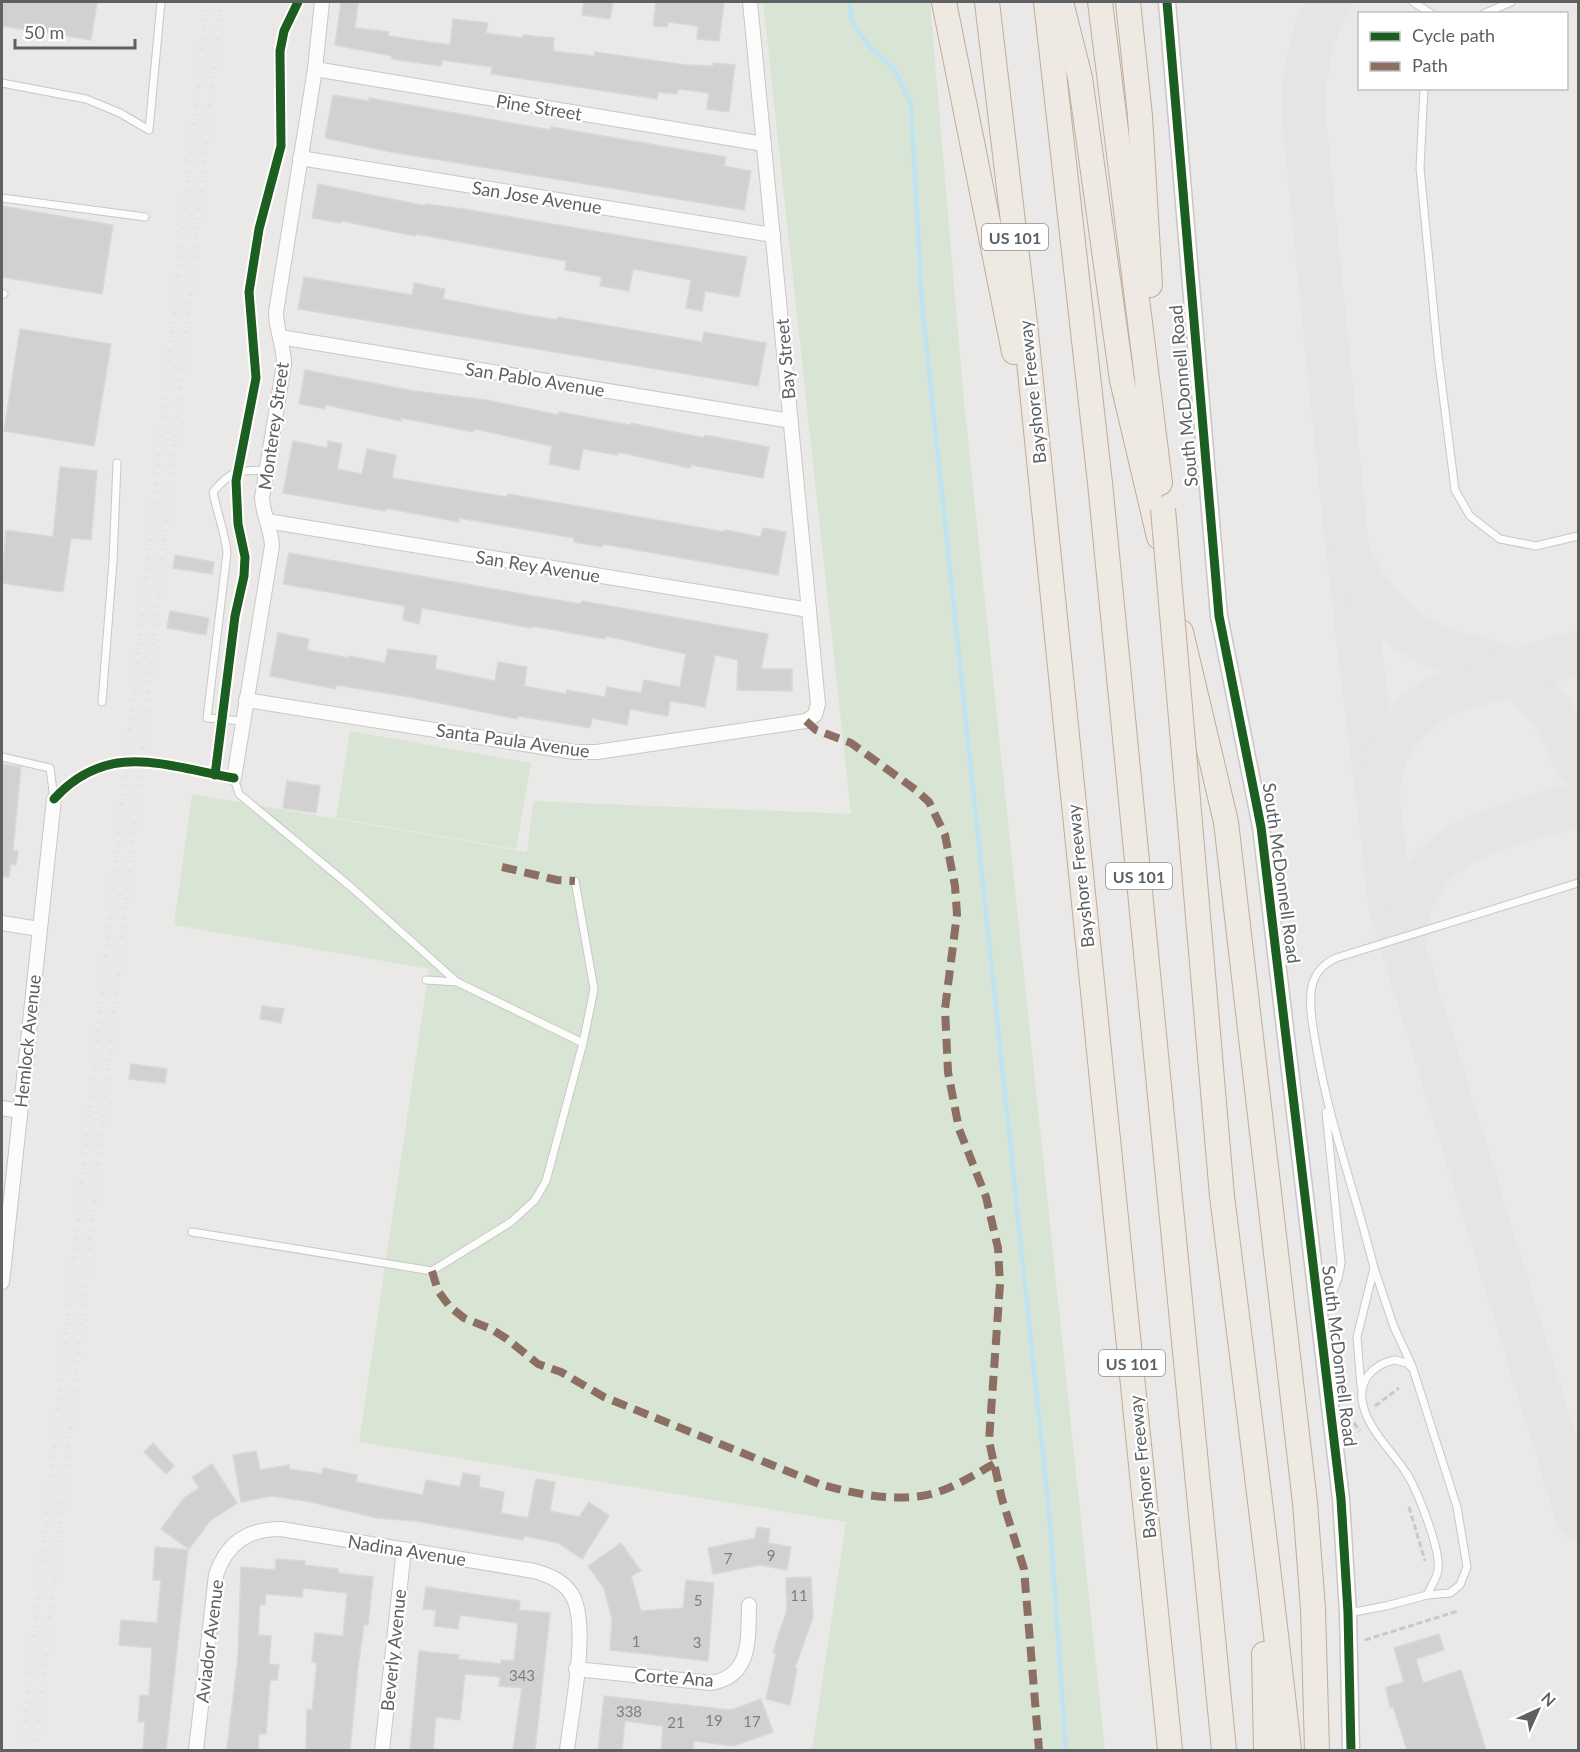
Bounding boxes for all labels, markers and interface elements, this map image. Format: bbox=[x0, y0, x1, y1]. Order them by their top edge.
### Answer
scale bar bbox=[15, 12, 135, 50]
legend bbox=[1358, 12, 1568, 90]
text: 50 m bbox=[24, 21, 64, 43]
text: Cycle path bbox=[1412, 24, 1495, 46]
text: Path bbox=[1412, 54, 1448, 76]
street label: Pine Street bbox=[494, 89, 584, 125]
street label: San Jose Avenue bbox=[471, 176, 603, 218]
road number: US 101 bbox=[982, 224, 1048, 250]
street label: South McDonnell Road bbox=[1164, 304, 1202, 488]
street label: Bay Street bbox=[770, 317, 799, 400]
street label: Bayshore Freeway bbox=[1013, 318, 1050, 465]
street label: San Pablo Avenue bbox=[464, 357, 606, 401]
street label: Monterey Street bbox=[253, 360, 293, 491]
street label: San Rey Avenue bbox=[474, 545, 602, 587]
street label: Santa Paula Avenue bbox=[435, 718, 591, 762]
street label: South McDonnell Road bbox=[1258, 781, 1306, 965]
street label: Bayshore Freeway bbox=[1061, 802, 1098, 949]
road number: US 101 bbox=[1106, 863, 1172, 889]
street label: Hemlock Avenue bbox=[9, 973, 45, 1109]
street label: South McDonnell Road bbox=[1318, 1264, 1362, 1448]
road number: US 101 bbox=[1099, 1350, 1165, 1376]
street label: Bayshore Freeway bbox=[1123, 1393, 1160, 1540]
street label: Nadina Avenue bbox=[346, 1530, 468, 1570]
house number: 9 bbox=[767, 1546, 775, 1564]
house number: 7 bbox=[724, 1549, 733, 1567]
street label: Aviador Avenue bbox=[191, 1578, 227, 1704]
house number: 11 bbox=[790, 1586, 808, 1604]
street label: Beverly Avenue bbox=[376, 1588, 410, 1712]
house number: 5 bbox=[694, 1591, 702, 1609]
house number: 1 bbox=[632, 1632, 640, 1650]
house number: 3 bbox=[693, 1633, 701, 1651]
street label: Corte Ana bbox=[633, 1663, 715, 1691]
house number: 343 bbox=[509, 1666, 535, 1684]
north arrow bbox=[1508, 1680, 1568, 1740]
text: N bbox=[1538, 1688, 1560, 1710]
house number: 338 bbox=[616, 1702, 642, 1720]
house number: 19 bbox=[705, 1711, 723, 1729]
house number: 17 bbox=[743, 1712, 761, 1730]
house number: 21 bbox=[667, 1713, 685, 1731]

